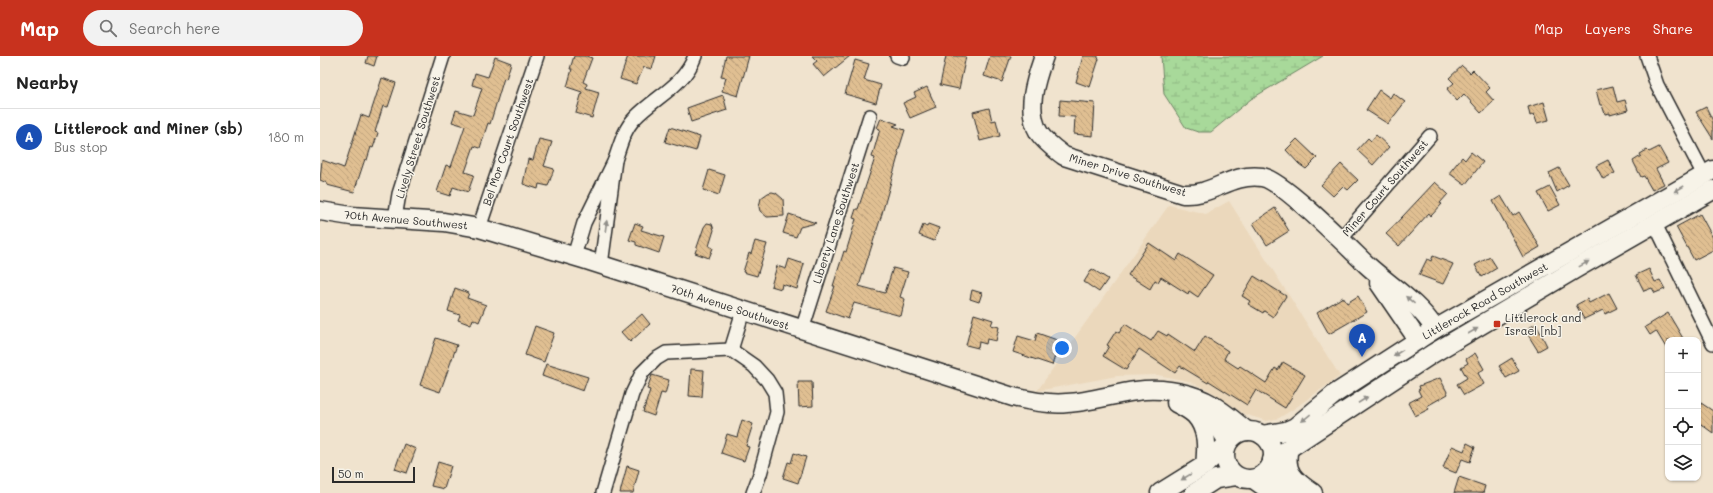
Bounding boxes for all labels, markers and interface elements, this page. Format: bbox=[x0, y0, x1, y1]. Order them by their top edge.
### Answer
search box bbox=[83, 10, 363, 46]
text: Map bbox=[20, 16, 59, 41]
icon: search bbox=[97, 17, 119, 39]
text: Search here bbox=[129, 18, 220, 38]
text: Map bbox=[1534, 19, 1563, 38]
text: Layers bbox=[1585, 19, 1631, 38]
text: Share bbox=[1653, 19, 1693, 38]
text: Nearby bbox=[16, 71, 78, 93]
street label: Lively Street Southwest bbox=[392, 73, 443, 200]
street label: Bel Mor Court Southwest bbox=[479, 76, 536, 208]
text: Littlerock and Miner (sb) bbox=[54, 118, 243, 138]
text: A bbox=[24, 128, 34, 145]
text: 180 m bbox=[268, 128, 304, 145]
street label: Miner Court Southwest bbox=[1338, 136, 1431, 239]
text: Bus stop bbox=[54, 138, 107, 155]
street label: Miner Drive Southwest bbox=[1068, 150, 1189, 200]
street label: Liberty Lane Southwest bbox=[809, 160, 862, 286]
one-way arrow bbox=[1673, 186, 1685, 193]
street label: 70th Avenue Southwest bbox=[343, 207, 469, 232]
one-way arrow bbox=[603, 220, 609, 232]
street label: Littlerock Road Southwest bbox=[1419, 258, 1550, 343]
one-way arrow bbox=[1578, 260, 1590, 267]
street label: 70th Avenue Southwest bbox=[669, 280, 792, 333]
one-way arrow bbox=[1404, 296, 1415, 305]
place label: Littlerock and Israel [nb] bbox=[1505, 310, 1581, 338]
marker: Littlerock and Israel [nb] bbox=[1492, 319, 1502, 329]
pin: A bbox=[1349, 324, 1375, 357]
one-way arrow bbox=[1467, 327, 1479, 334]
map controls bbox=[1665, 337, 1701, 481]
button: + bbox=[1665, 337, 1701, 373]
your location bbox=[1052, 338, 1072, 358]
one-way arrow bbox=[1392, 349, 1403, 357]
button: − bbox=[1665, 373, 1701, 409]
one-way arrow bbox=[1357, 396, 1369, 403]
button: locate bbox=[1665, 409, 1701, 445]
one-way arrow bbox=[1301, 414, 1312, 423]
button: layers bbox=[1665, 445, 1701, 481]
scale bar bbox=[332, 465, 415, 484]
text: 50 m bbox=[338, 466, 364, 481]
one-way arrow bbox=[1181, 473, 1192, 480]

